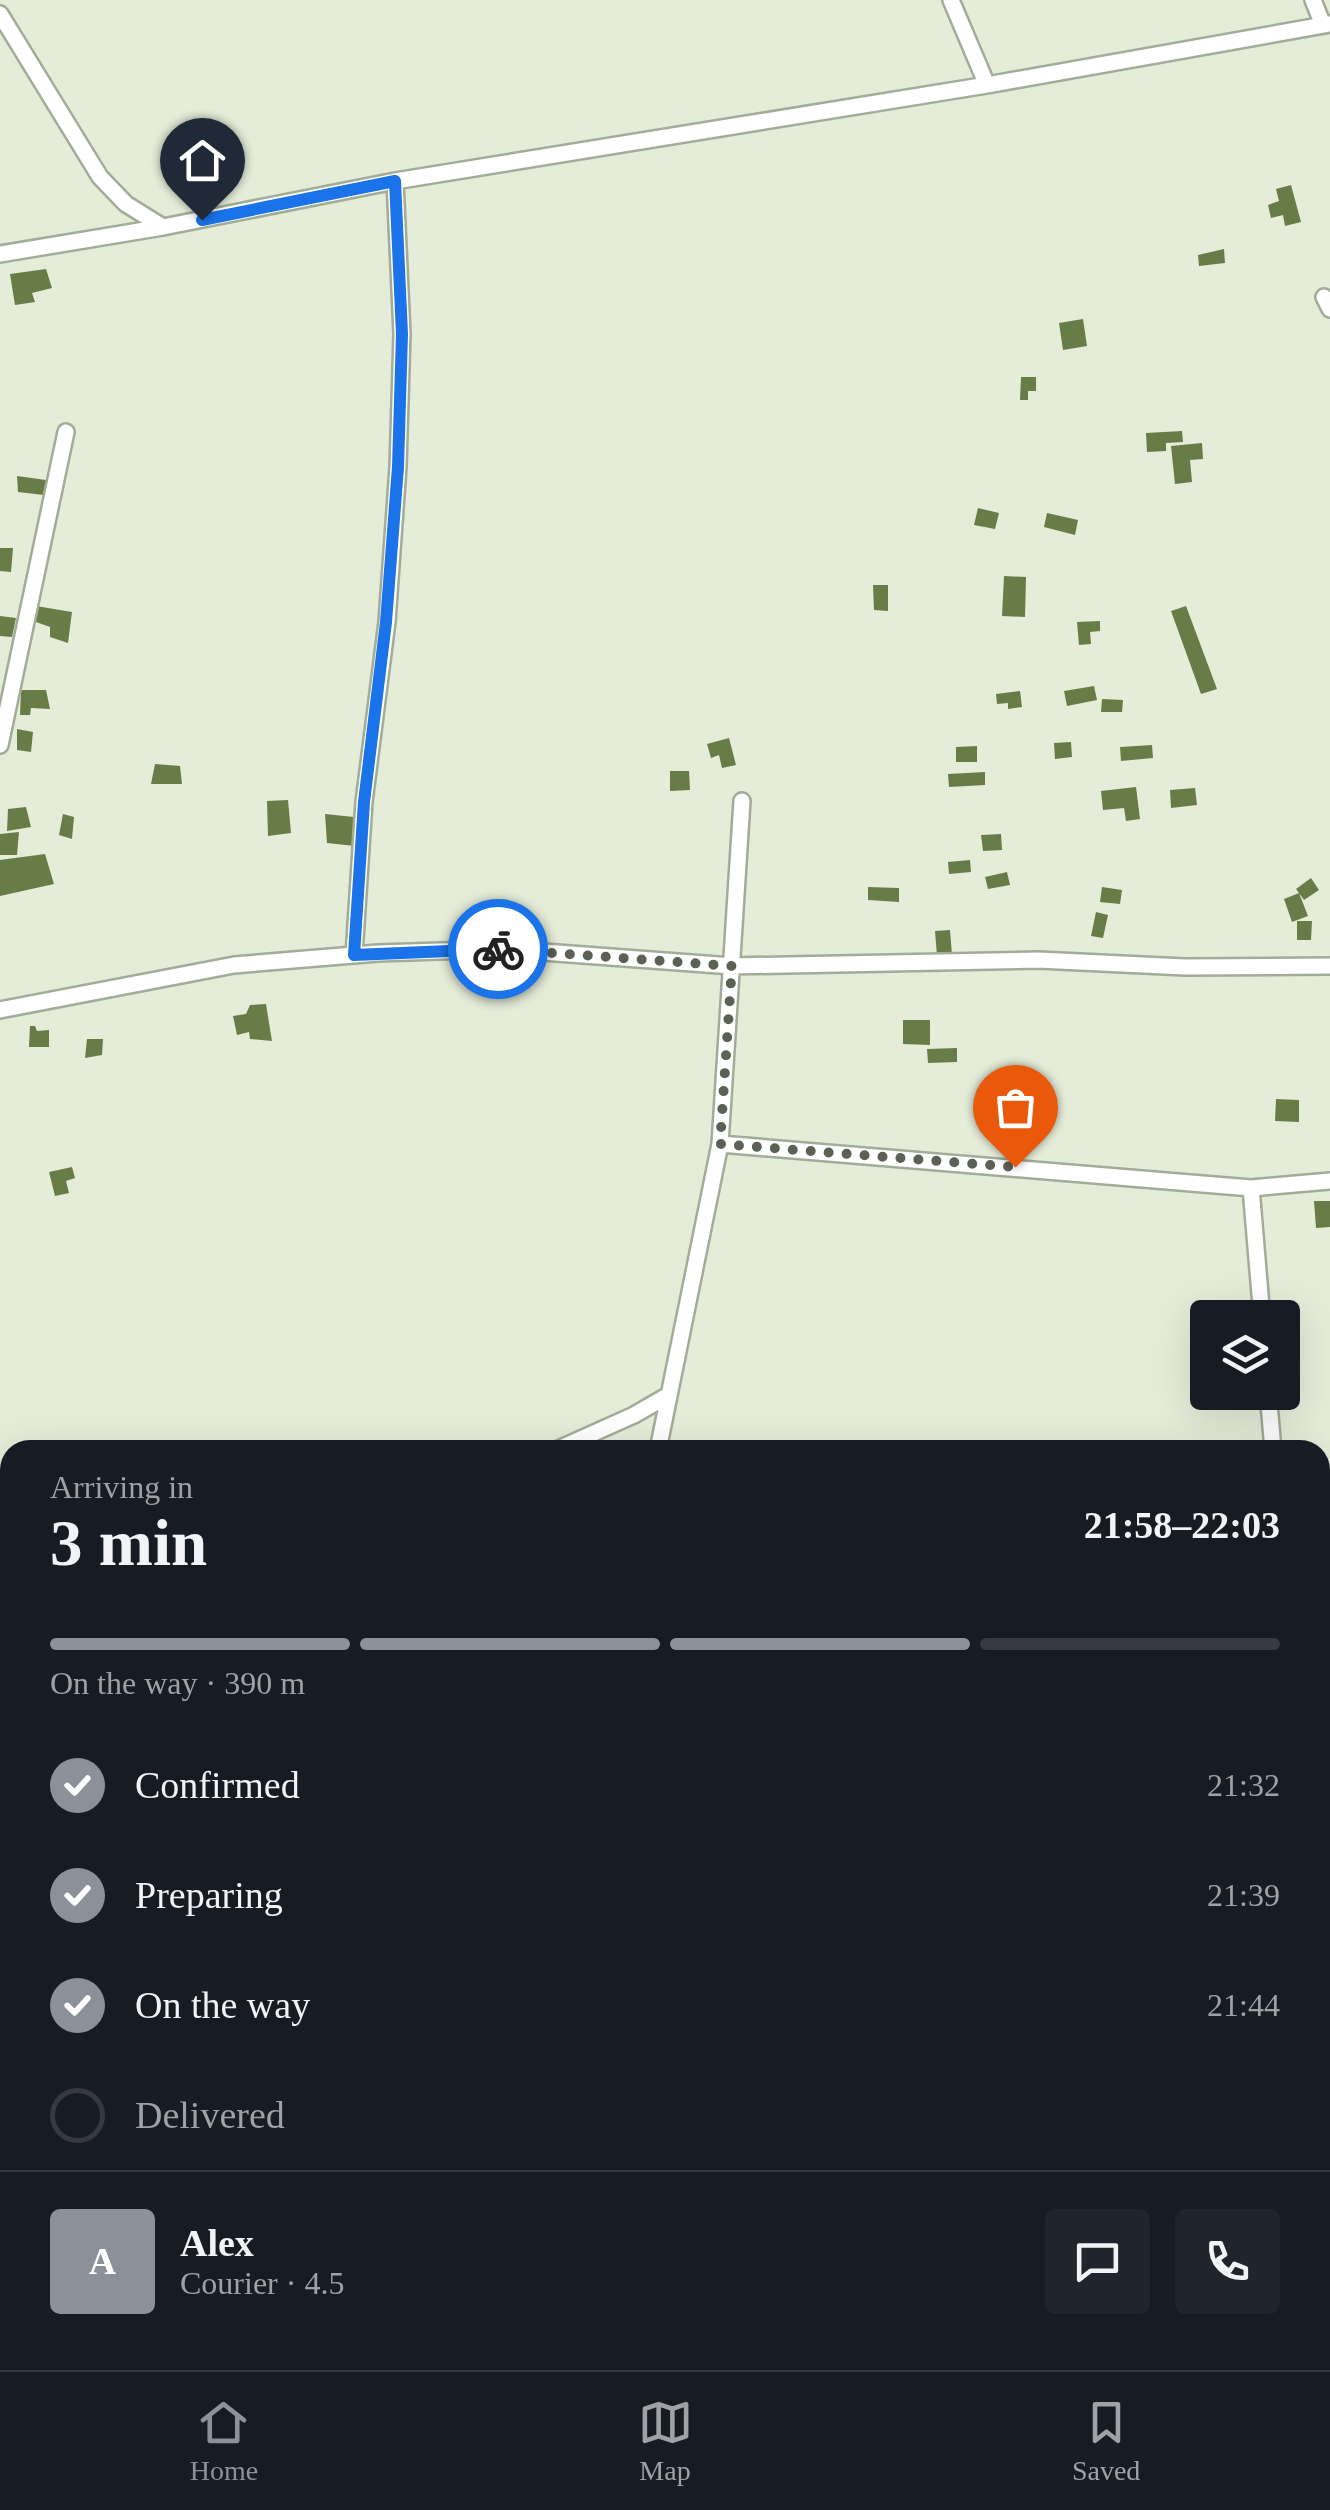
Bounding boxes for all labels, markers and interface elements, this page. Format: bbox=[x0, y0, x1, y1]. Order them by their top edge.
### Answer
pin bbox=[160, 118, 245, 221]
icon: home bbox=[175, 133, 230, 188]
courier bbox=[448, 899, 548, 999]
icon: bike bbox=[471, 922, 526, 977]
pin bbox=[973, 1065, 1058, 1168]
icon: bag bbox=[988, 1080, 1043, 1135]
map controls bbox=[1190, 1300, 1300, 1410]
button: layers bbox=[1190, 1300, 1300, 1410]
text: Arriving in bbox=[50, 1469, 193, 1505]
text: 21:58–22:03 bbox=[1084, 1504, 1280, 1546]
text: 3 min bbox=[50, 1507, 207, 1579]
text: On the way · 390 m bbox=[50, 1665, 305, 1701]
icon: check bbox=[50, 1758, 105, 1813]
text: Confirmed bbox=[135, 1764, 300, 1806]
text: 21:32 bbox=[1207, 1767, 1280, 1803]
icon: check bbox=[50, 1868, 105, 1923]
text: Preparing bbox=[135, 1874, 283, 1916]
text: 21:39 bbox=[1207, 1877, 1280, 1913]
icon: check bbox=[50, 1978, 105, 2033]
text: On the way bbox=[135, 1984, 310, 2026]
text: 21:44 bbox=[1207, 1987, 1280, 2023]
text: Delivered bbox=[135, 2094, 285, 2136]
button: chat bbox=[1045, 2209, 1150, 2314]
button: phone bbox=[1175, 2209, 1280, 2314]
text: Alex bbox=[180, 2222, 254, 2264]
text: A bbox=[89, 2240, 116, 2282]
text: Courier · 4.5 bbox=[180, 2265, 344, 2301]
tab: Home bbox=[190, 2395, 258, 2487]
tab: Map bbox=[638, 2395, 693, 2487]
tab: Saved bbox=[1072, 2395, 1140, 2487]

